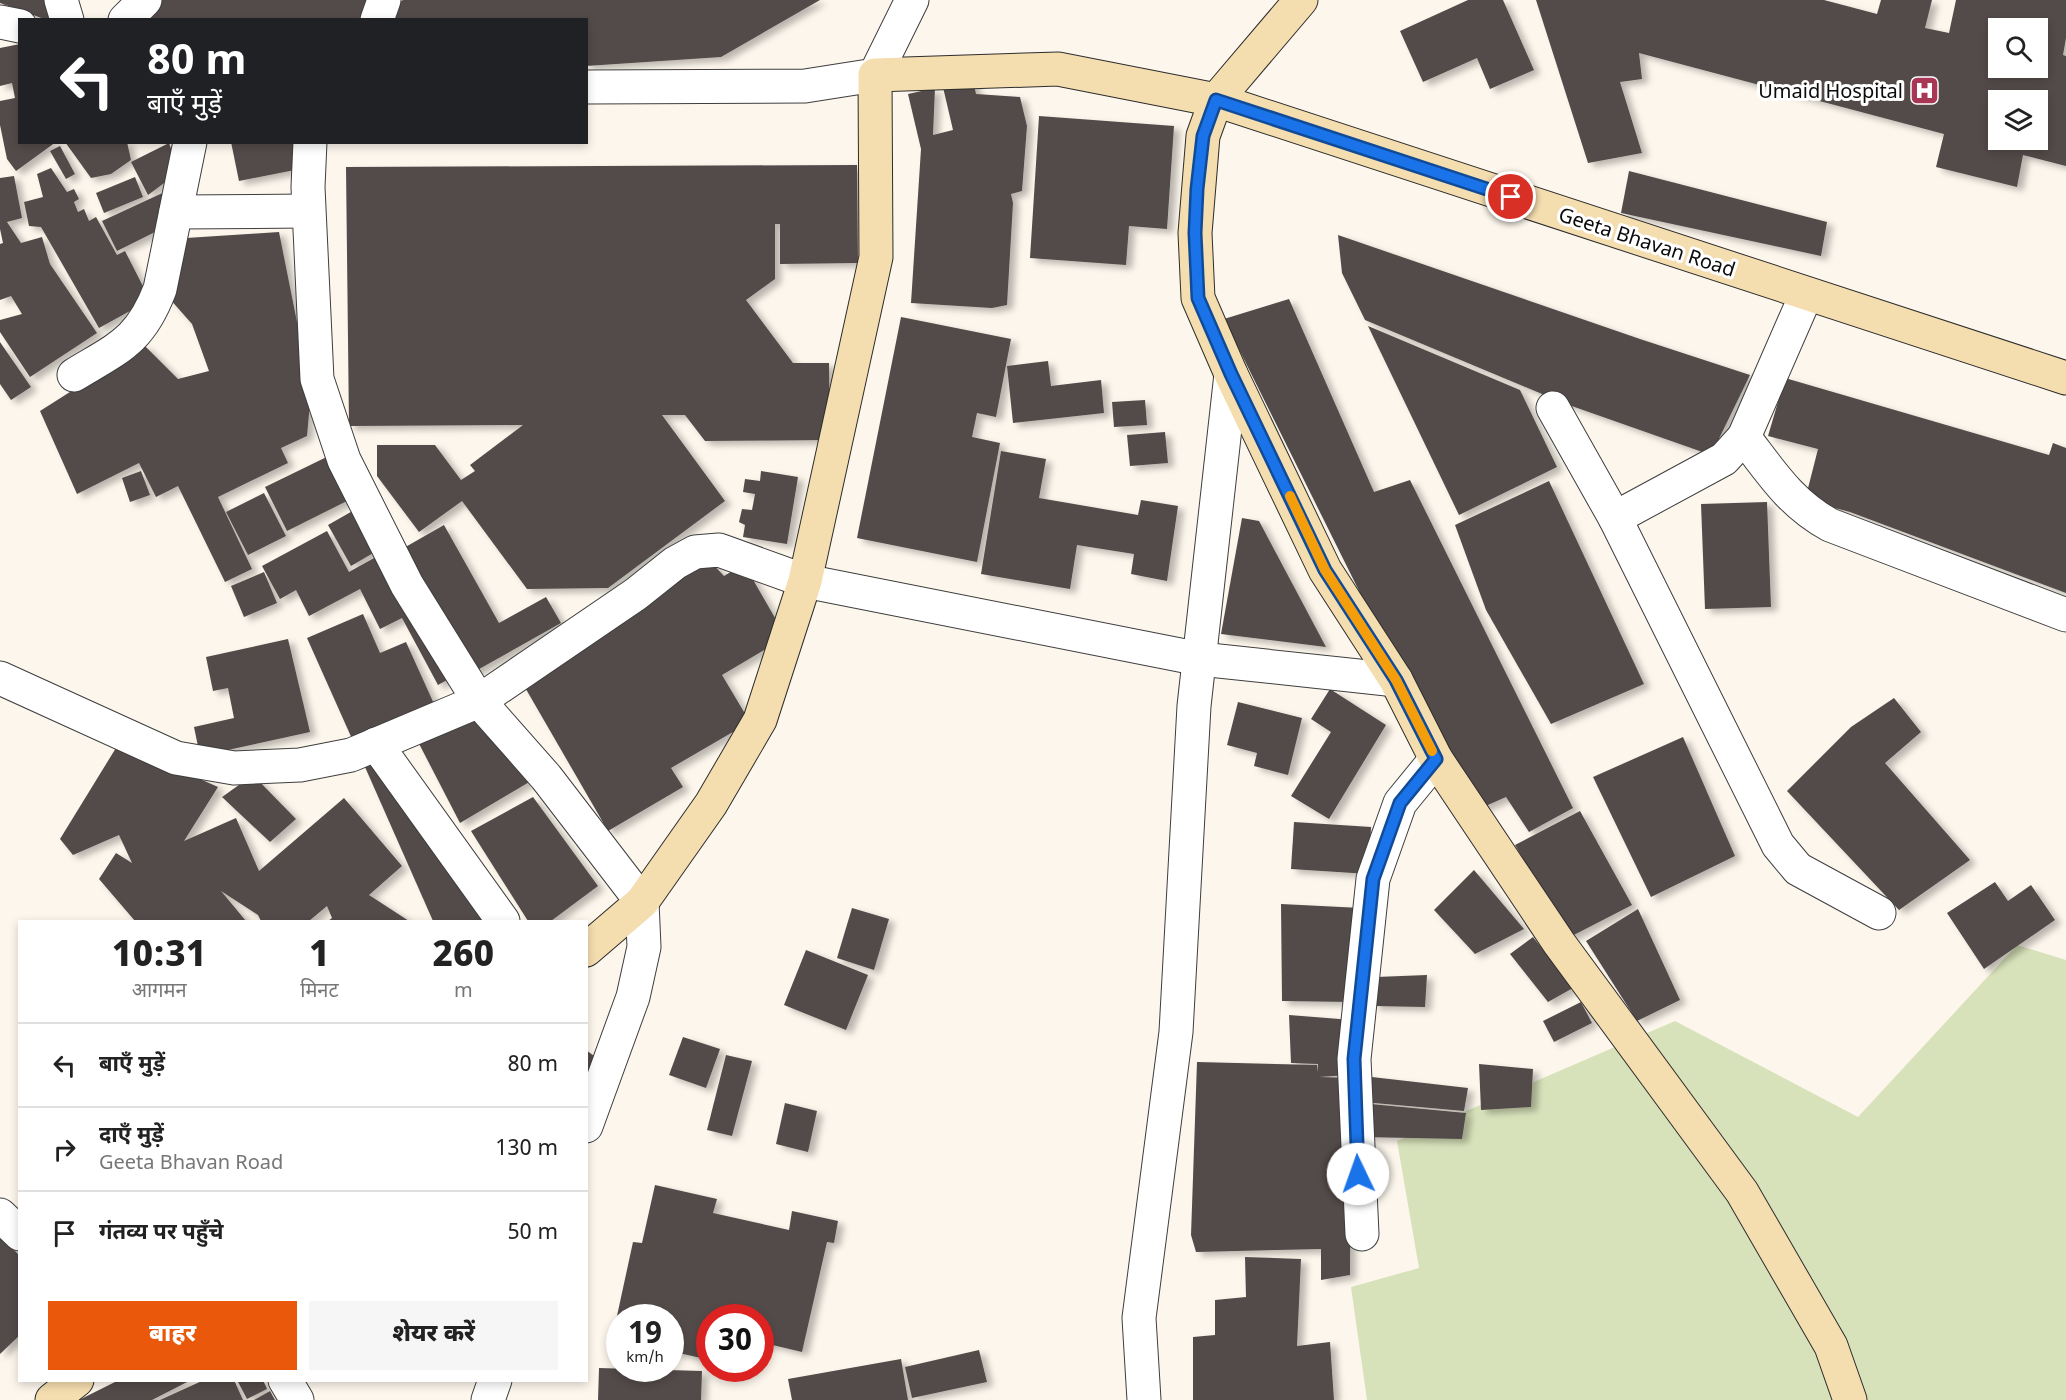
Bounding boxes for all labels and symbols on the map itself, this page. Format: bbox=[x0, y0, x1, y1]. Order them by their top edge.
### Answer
hospital icon: Umaid Hospital bbox=[1908, 75, 1940, 107]
place label: Umaid Hospital bbox=[1758, 80, 1903, 106]
pin bbox=[1485, 171, 1536, 222]
street label: Geeta Bhavan Road bbox=[1555, 203, 1738, 285]
position arrow bbox=[1326, 1142, 1390, 1206]
speed limit sign: 30 bbox=[696, 1304, 774, 1382]

